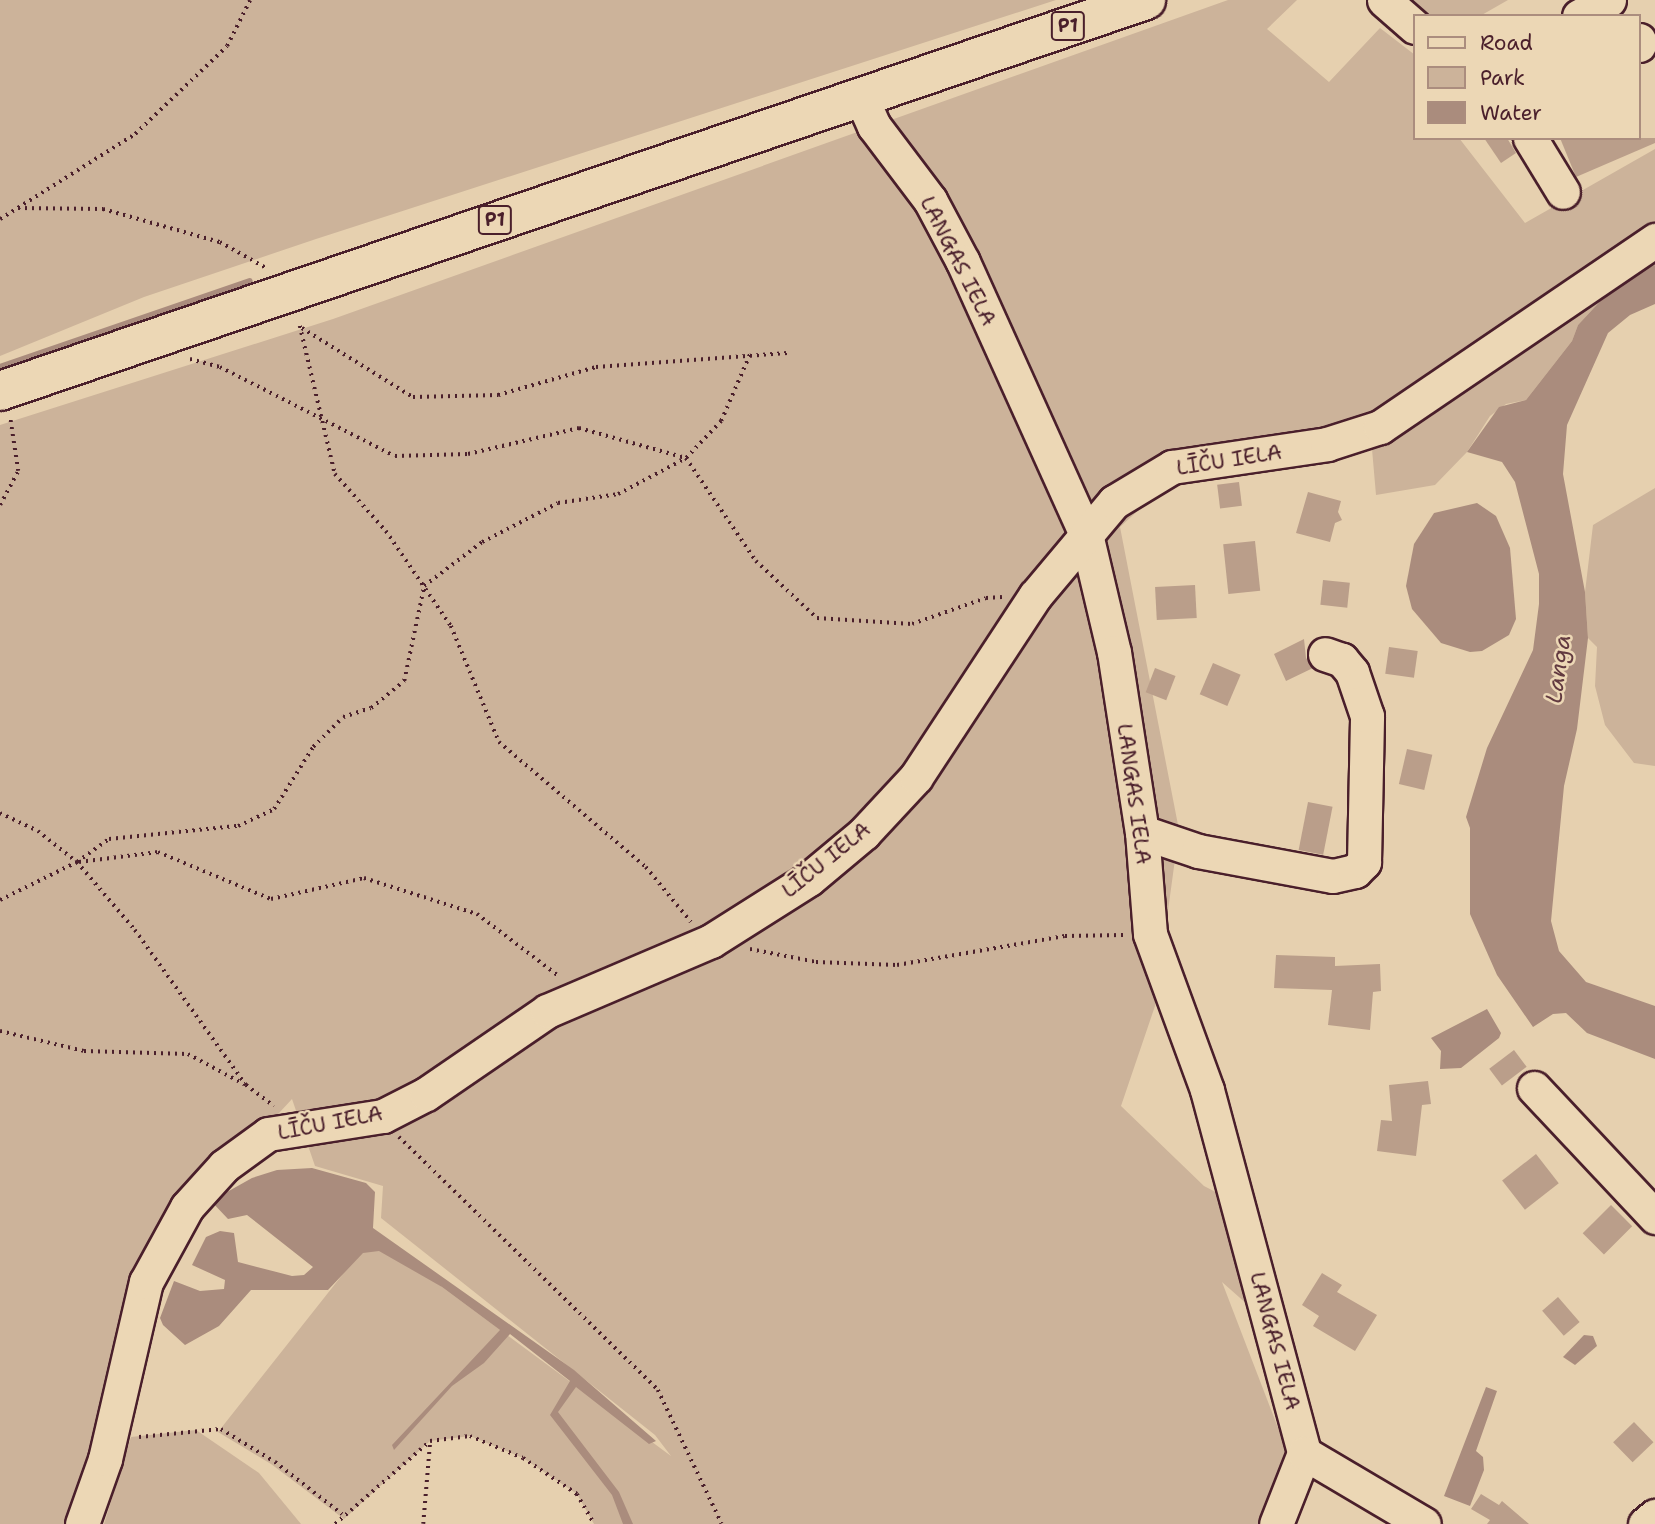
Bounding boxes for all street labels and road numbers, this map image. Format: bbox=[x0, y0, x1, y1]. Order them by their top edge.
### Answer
road number: P1 bbox=[1050, 10, 1086, 42]
street label: LANGAS IELA bbox=[915, 192, 1001, 330]
road number: P1 bbox=[477, 204, 512, 235]
street label: LĪČU IELA bbox=[1174, 439, 1284, 481]
street label: LANGAS IELA bbox=[1112, 722, 1156, 866]
street label: LĪČU IELA bbox=[777, 817, 875, 903]
street label: LĪČU IELA bbox=[275, 1100, 385, 1146]
street label: LANGAS IELA bbox=[1244, 1269, 1306, 1413]

